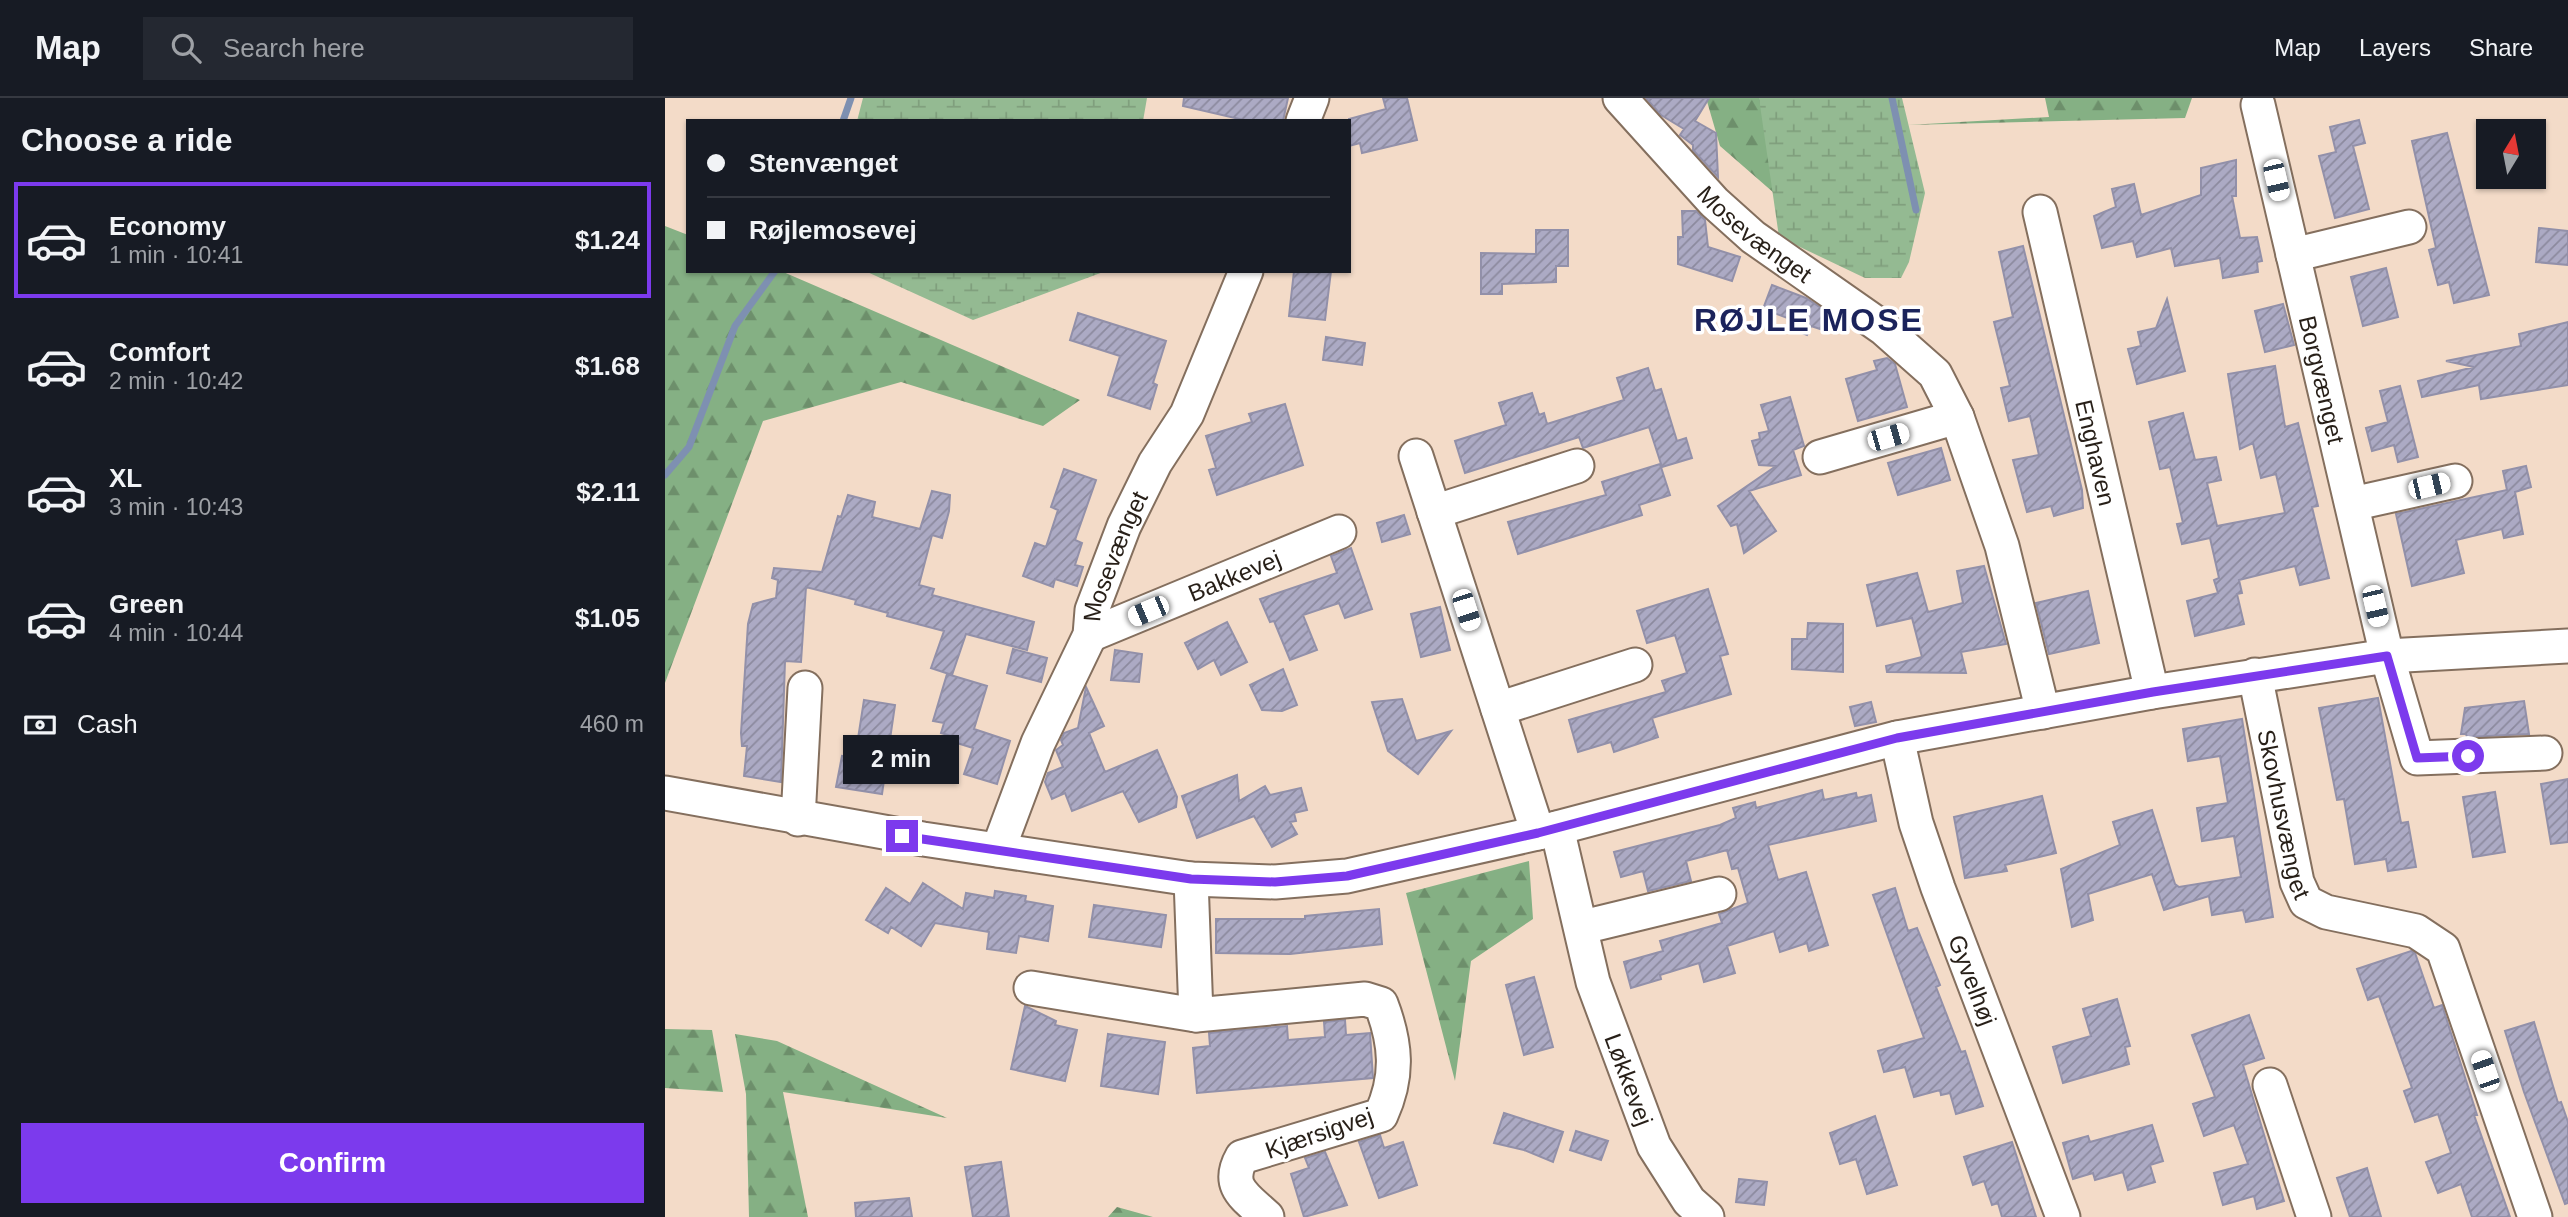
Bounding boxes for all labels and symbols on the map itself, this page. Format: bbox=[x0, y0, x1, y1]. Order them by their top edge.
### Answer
north arrow bbox=[2476, 119, 2546, 189]
car bbox=[2262, 157, 2291, 203]
street label: Mosevænget bbox=[1692, 180, 1817, 288]
district label: RØJLE MOSE bbox=[1694, 302, 1924, 338]
street label: Borgvænget bbox=[2294, 313, 2350, 447]
street label: Enghaven bbox=[2071, 397, 2122, 508]
car bbox=[1865, 421, 1912, 453]
car bbox=[2407, 471, 2452, 501]
street label: Mosevænget bbox=[1078, 486, 1153, 623]
street label: Bakkevej bbox=[1184, 544, 1284, 606]
car bbox=[2361, 583, 2390, 629]
car bbox=[1450, 587, 1483, 633]
car bbox=[1125, 593, 1172, 629]
street label: Skovhusvænget bbox=[2253, 727, 2316, 903]
callout: 2 min bbox=[844, 734, 960, 784]
route start bbox=[2452, 740, 2484, 772]
route end bbox=[886, 820, 918, 852]
street label: Gyvelhøj bbox=[1943, 931, 2002, 1029]
street label: Løkkevej bbox=[1600, 1030, 1659, 1129]
car bbox=[2469, 1048, 2502, 1094]
street label: Kjærsigvej bbox=[1262, 1102, 1376, 1164]

